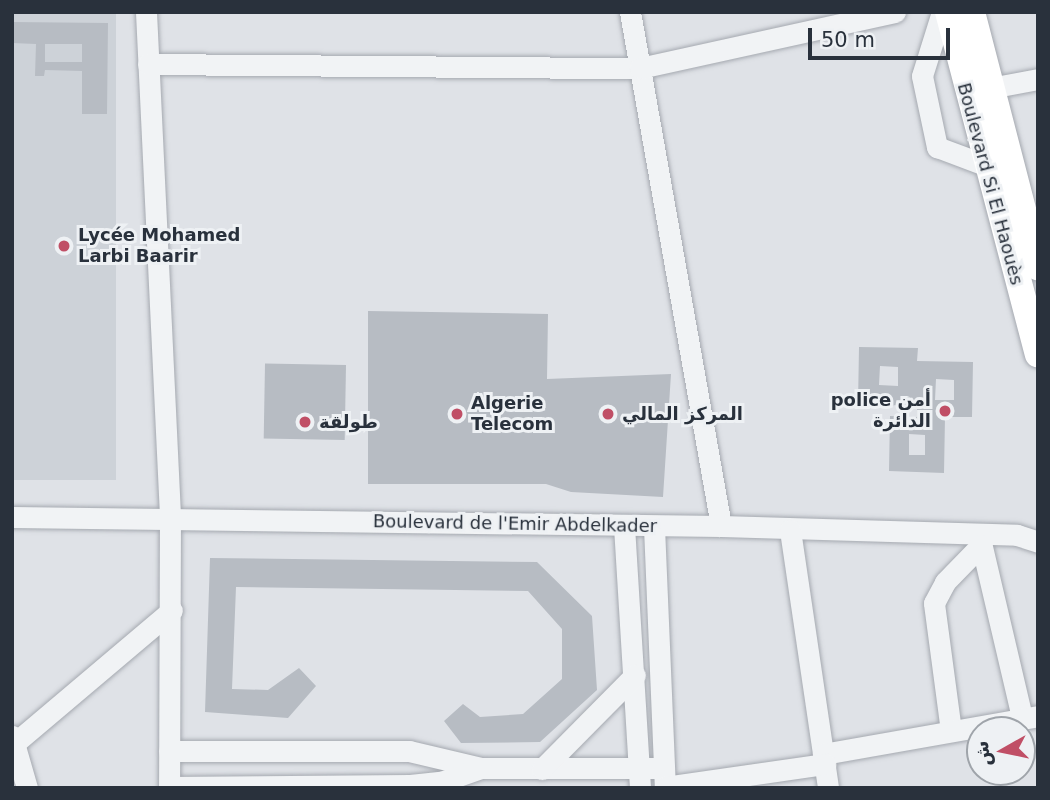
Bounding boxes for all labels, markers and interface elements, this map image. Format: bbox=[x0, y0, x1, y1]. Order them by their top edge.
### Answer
scale bar bbox=[812, 14, 954, 58]
text: 50 m bbox=[821, 28, 875, 52]
street label: Boulevard Si El Haouès bbox=[953, 81, 1027, 287]
place label: Lycée Mohamed Larbi Baarir bbox=[78, 225, 240, 268]
marker: Lycée Mohamed Larbi Baarir bbox=[56, 238, 72, 254]
place label: police أمن الدائرة bbox=[831, 390, 931, 432]
place label: Algerie Telecom bbox=[471, 393, 553, 436]
place label: المركز المالي bbox=[622, 403, 743, 425]
marker: police أمن الدائرة bbox=[937, 403, 953, 419]
marker: Algerie Telecom bbox=[449, 406, 465, 422]
marker: المركز المالي bbox=[600, 406, 616, 422]
place label: طولقة bbox=[319, 411, 378, 433]
marker: طولقة bbox=[297, 414, 313, 430]
street label: Boulevard de l'Emir Abdelkader bbox=[373, 511, 657, 537]
north arrow bbox=[966, 716, 1036, 786]
text: ش bbox=[969, 739, 995, 769]

